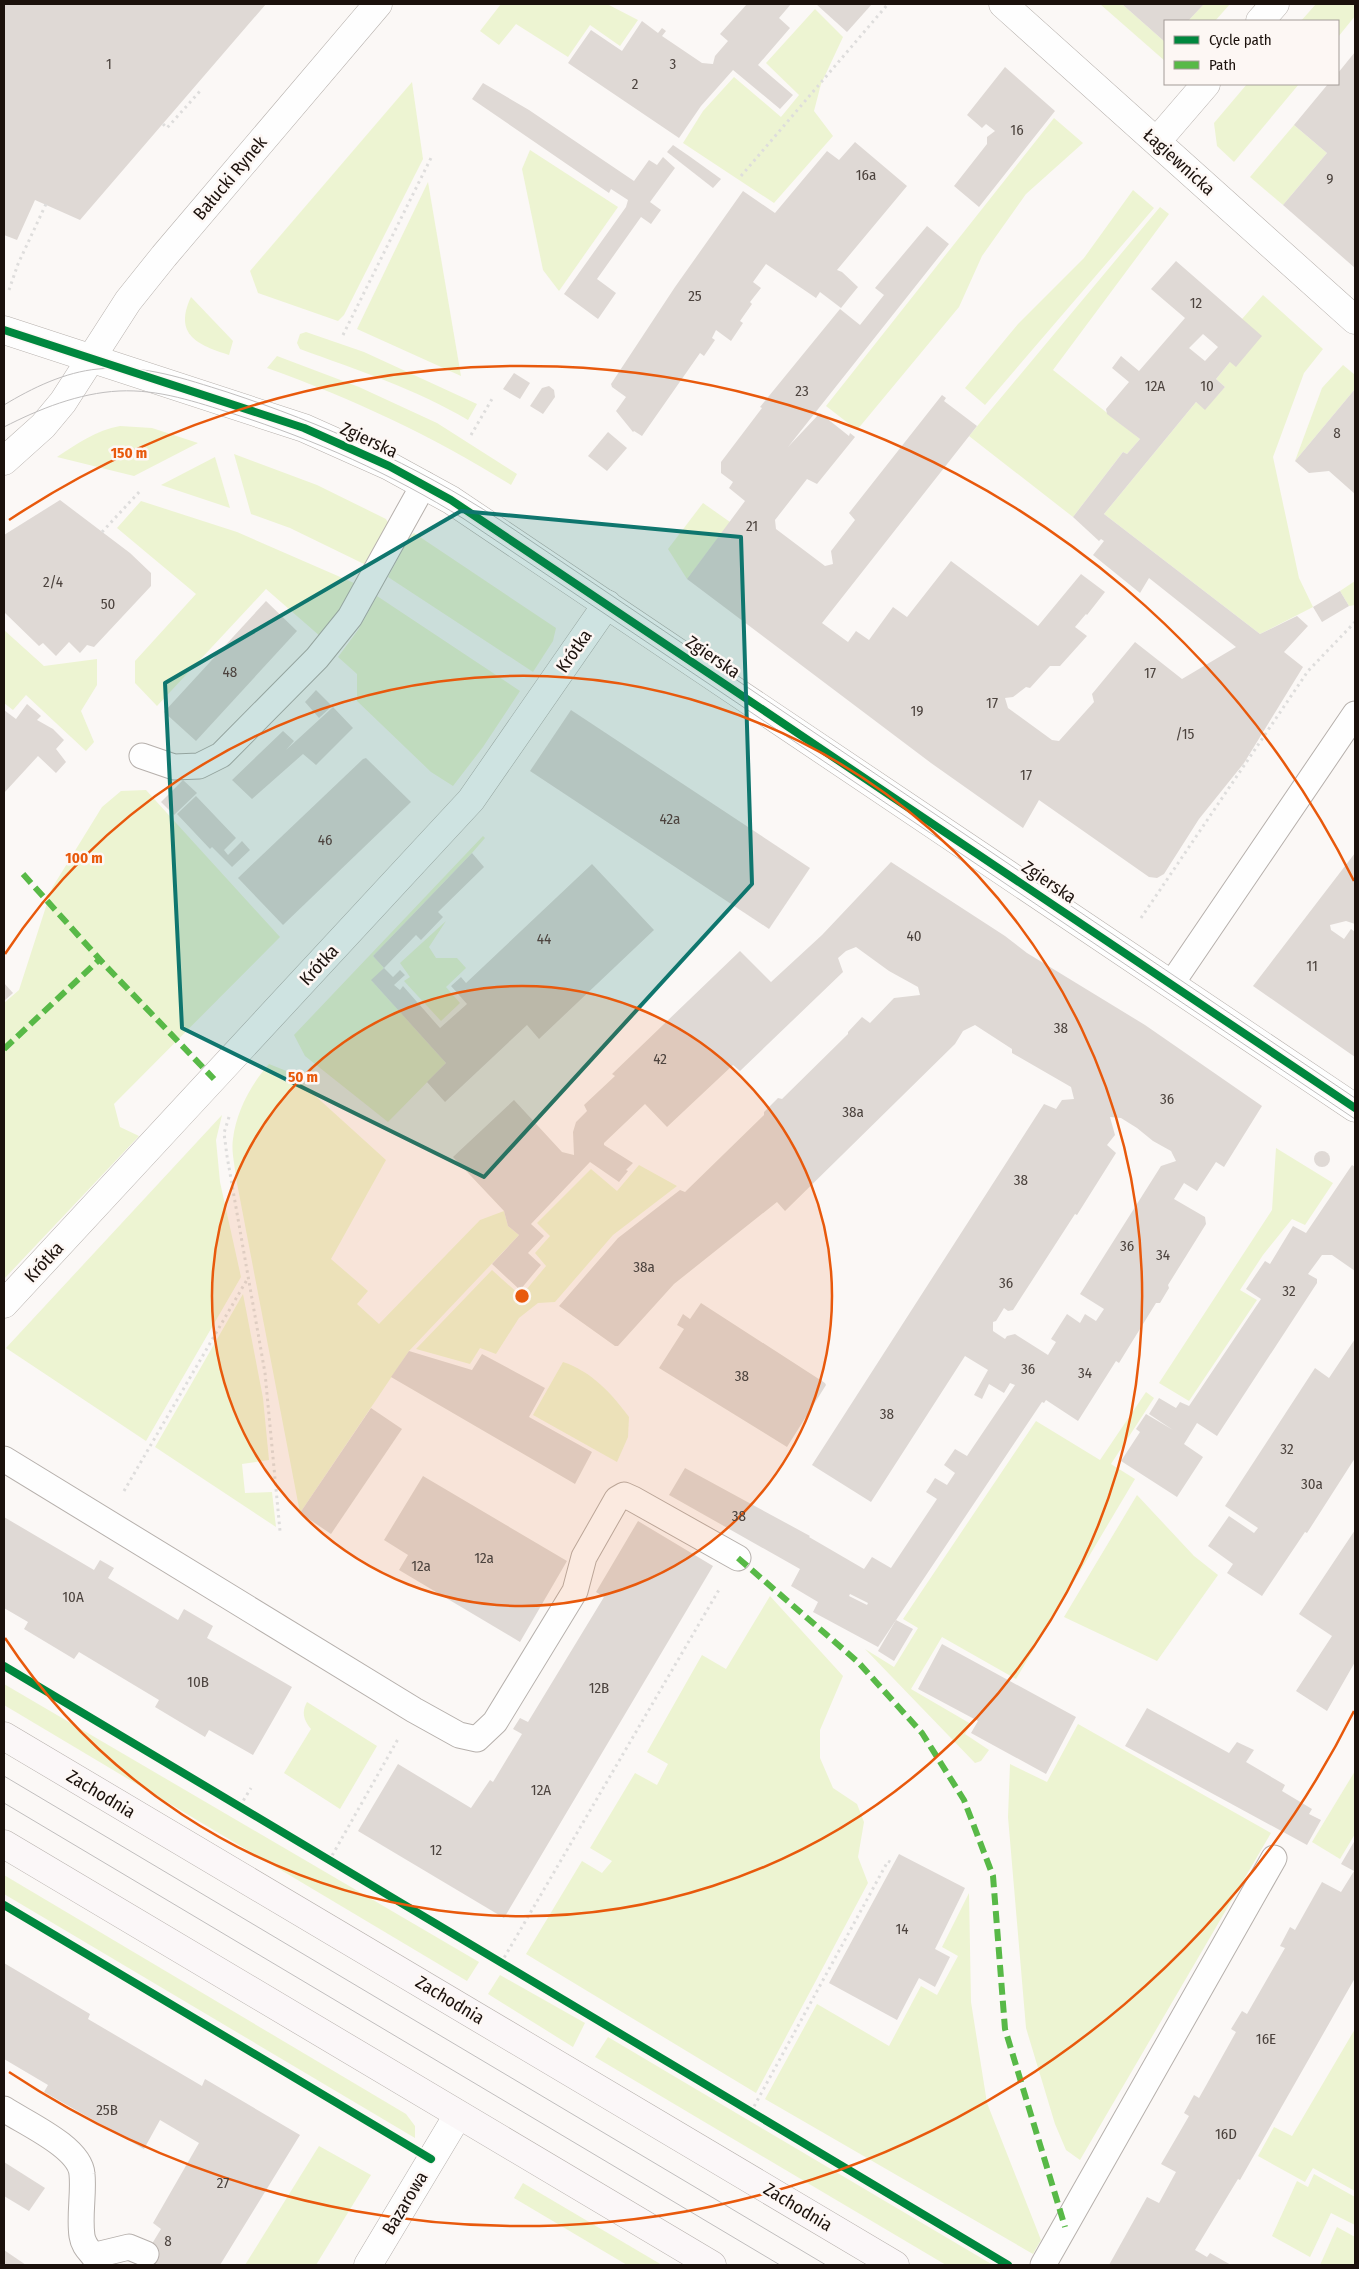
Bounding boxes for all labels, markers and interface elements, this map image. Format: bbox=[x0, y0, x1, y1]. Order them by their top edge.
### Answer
legend bbox=[1164, 20, 1339, 85]
text: Cycle path bbox=[1209, 31, 1272, 49]
house number: 1 bbox=[106, 55, 112, 73]
house number: 3 bbox=[670, 55, 677, 73]
text: Path bbox=[1209, 56, 1236, 74]
house number: 2 bbox=[632, 75, 639, 93]
house number: 16 bbox=[1010, 121, 1024, 139]
street label: Łagiewnicka bbox=[1138, 124, 1220, 200]
street label: Bałucki Rynek bbox=[189, 131, 272, 224]
house number: 16a bbox=[856, 166, 876, 184]
house number: 9 bbox=[1326, 170, 1334, 188]
house number: 25 bbox=[688, 287, 702, 305]
house number: 12 bbox=[1190, 294, 1203, 312]
house number: 12A bbox=[1145, 377, 1165, 395]
house number: 10 bbox=[1200, 377, 1214, 395]
house number: 23 bbox=[795, 382, 809, 400]
street label: Zgierska bbox=[337, 417, 401, 463]
house number: 8 bbox=[1333, 424, 1341, 442]
text: 150 m bbox=[111, 444, 147, 462]
house number: 21 bbox=[746, 517, 758, 535]
house number: 2/4 bbox=[43, 573, 63, 591]
house number: 50 bbox=[101, 595, 115, 613]
street label: Krótka bbox=[551, 625, 597, 677]
street label: Zgierska bbox=[682, 631, 744, 683]
house number: 48 bbox=[223, 663, 237, 681]
house number: 17 bbox=[1144, 664, 1156, 682]
house number: 17 bbox=[986, 694, 998, 712]
house number: 19 bbox=[910, 702, 924, 720]
house number: /15 bbox=[1176, 725, 1195, 743]
house number: 17 bbox=[1020, 766, 1032, 784]
house number: 42a bbox=[660, 810, 680, 828]
house number: 46 bbox=[318, 831, 332, 849]
text: 100 m bbox=[65, 849, 103, 867]
street label: Zgierska bbox=[1018, 856, 1080, 908]
house number: 40 bbox=[906, 927, 922, 945]
house number: 44 bbox=[537, 930, 551, 948]
street label: Krótka bbox=[295, 940, 343, 990]
house number: 11 bbox=[1306, 957, 1318, 975]
house number: 38 bbox=[1054, 1019, 1068, 1037]
house number: 42 bbox=[653, 1050, 667, 1068]
text: 50 m bbox=[288, 1068, 318, 1086]
house number: 36 bbox=[1160, 1090, 1174, 1108]
house number: 38a bbox=[842, 1103, 864, 1121]
house number: 38 bbox=[1014, 1171, 1028, 1189]
street label: Krótka bbox=[20, 1237, 68, 1287]
house number: 36 bbox=[1120, 1237, 1134, 1255]
house number: 34 bbox=[1156, 1246, 1170, 1264]
house number: 38a bbox=[633, 1258, 655, 1276]
house number: 36 bbox=[999, 1274, 1013, 1292]
house number: 32 bbox=[1282, 1282, 1296, 1300]
centre of rings bbox=[513, 1287, 531, 1305]
house number: 36 bbox=[1021, 1360, 1035, 1378]
house number: 34 bbox=[1078, 1364, 1092, 1382]
house number: 38 bbox=[735, 1367, 749, 1385]
house number: 38 bbox=[880, 1405, 894, 1423]
house number: 32 bbox=[1280, 1440, 1294, 1458]
house number: 30a bbox=[1301, 1475, 1323, 1493]
house number: 38 bbox=[732, 1507, 746, 1525]
house number: 12a bbox=[474, 1549, 494, 1567]
house number: 12a bbox=[411, 1557, 431, 1575]
house number: 10A bbox=[62, 1588, 84, 1606]
house number: 10B bbox=[187, 1673, 209, 1691]
house number: 12B bbox=[589, 1679, 609, 1697]
street label: Zachodnia bbox=[63, 1765, 139, 1823]
house number: 12A bbox=[531, 1781, 551, 1799]
house number: 12 bbox=[430, 1841, 443, 1859]
house number: 14 bbox=[895, 1920, 909, 1938]
street label: Zachodnia bbox=[412, 1971, 488, 2029]
house number: 16E bbox=[1256, 2030, 1276, 2048]
house number: 25B bbox=[96, 2101, 118, 2119]
house number: 16D bbox=[1215, 2125, 1237, 2143]
street label: Bazarowa bbox=[378, 2167, 433, 2239]
house number: 27 bbox=[217, 2174, 229, 2192]
street label: Zachodnia bbox=[760, 2178, 836, 2236]
house number: 8 bbox=[164, 2232, 172, 2250]

